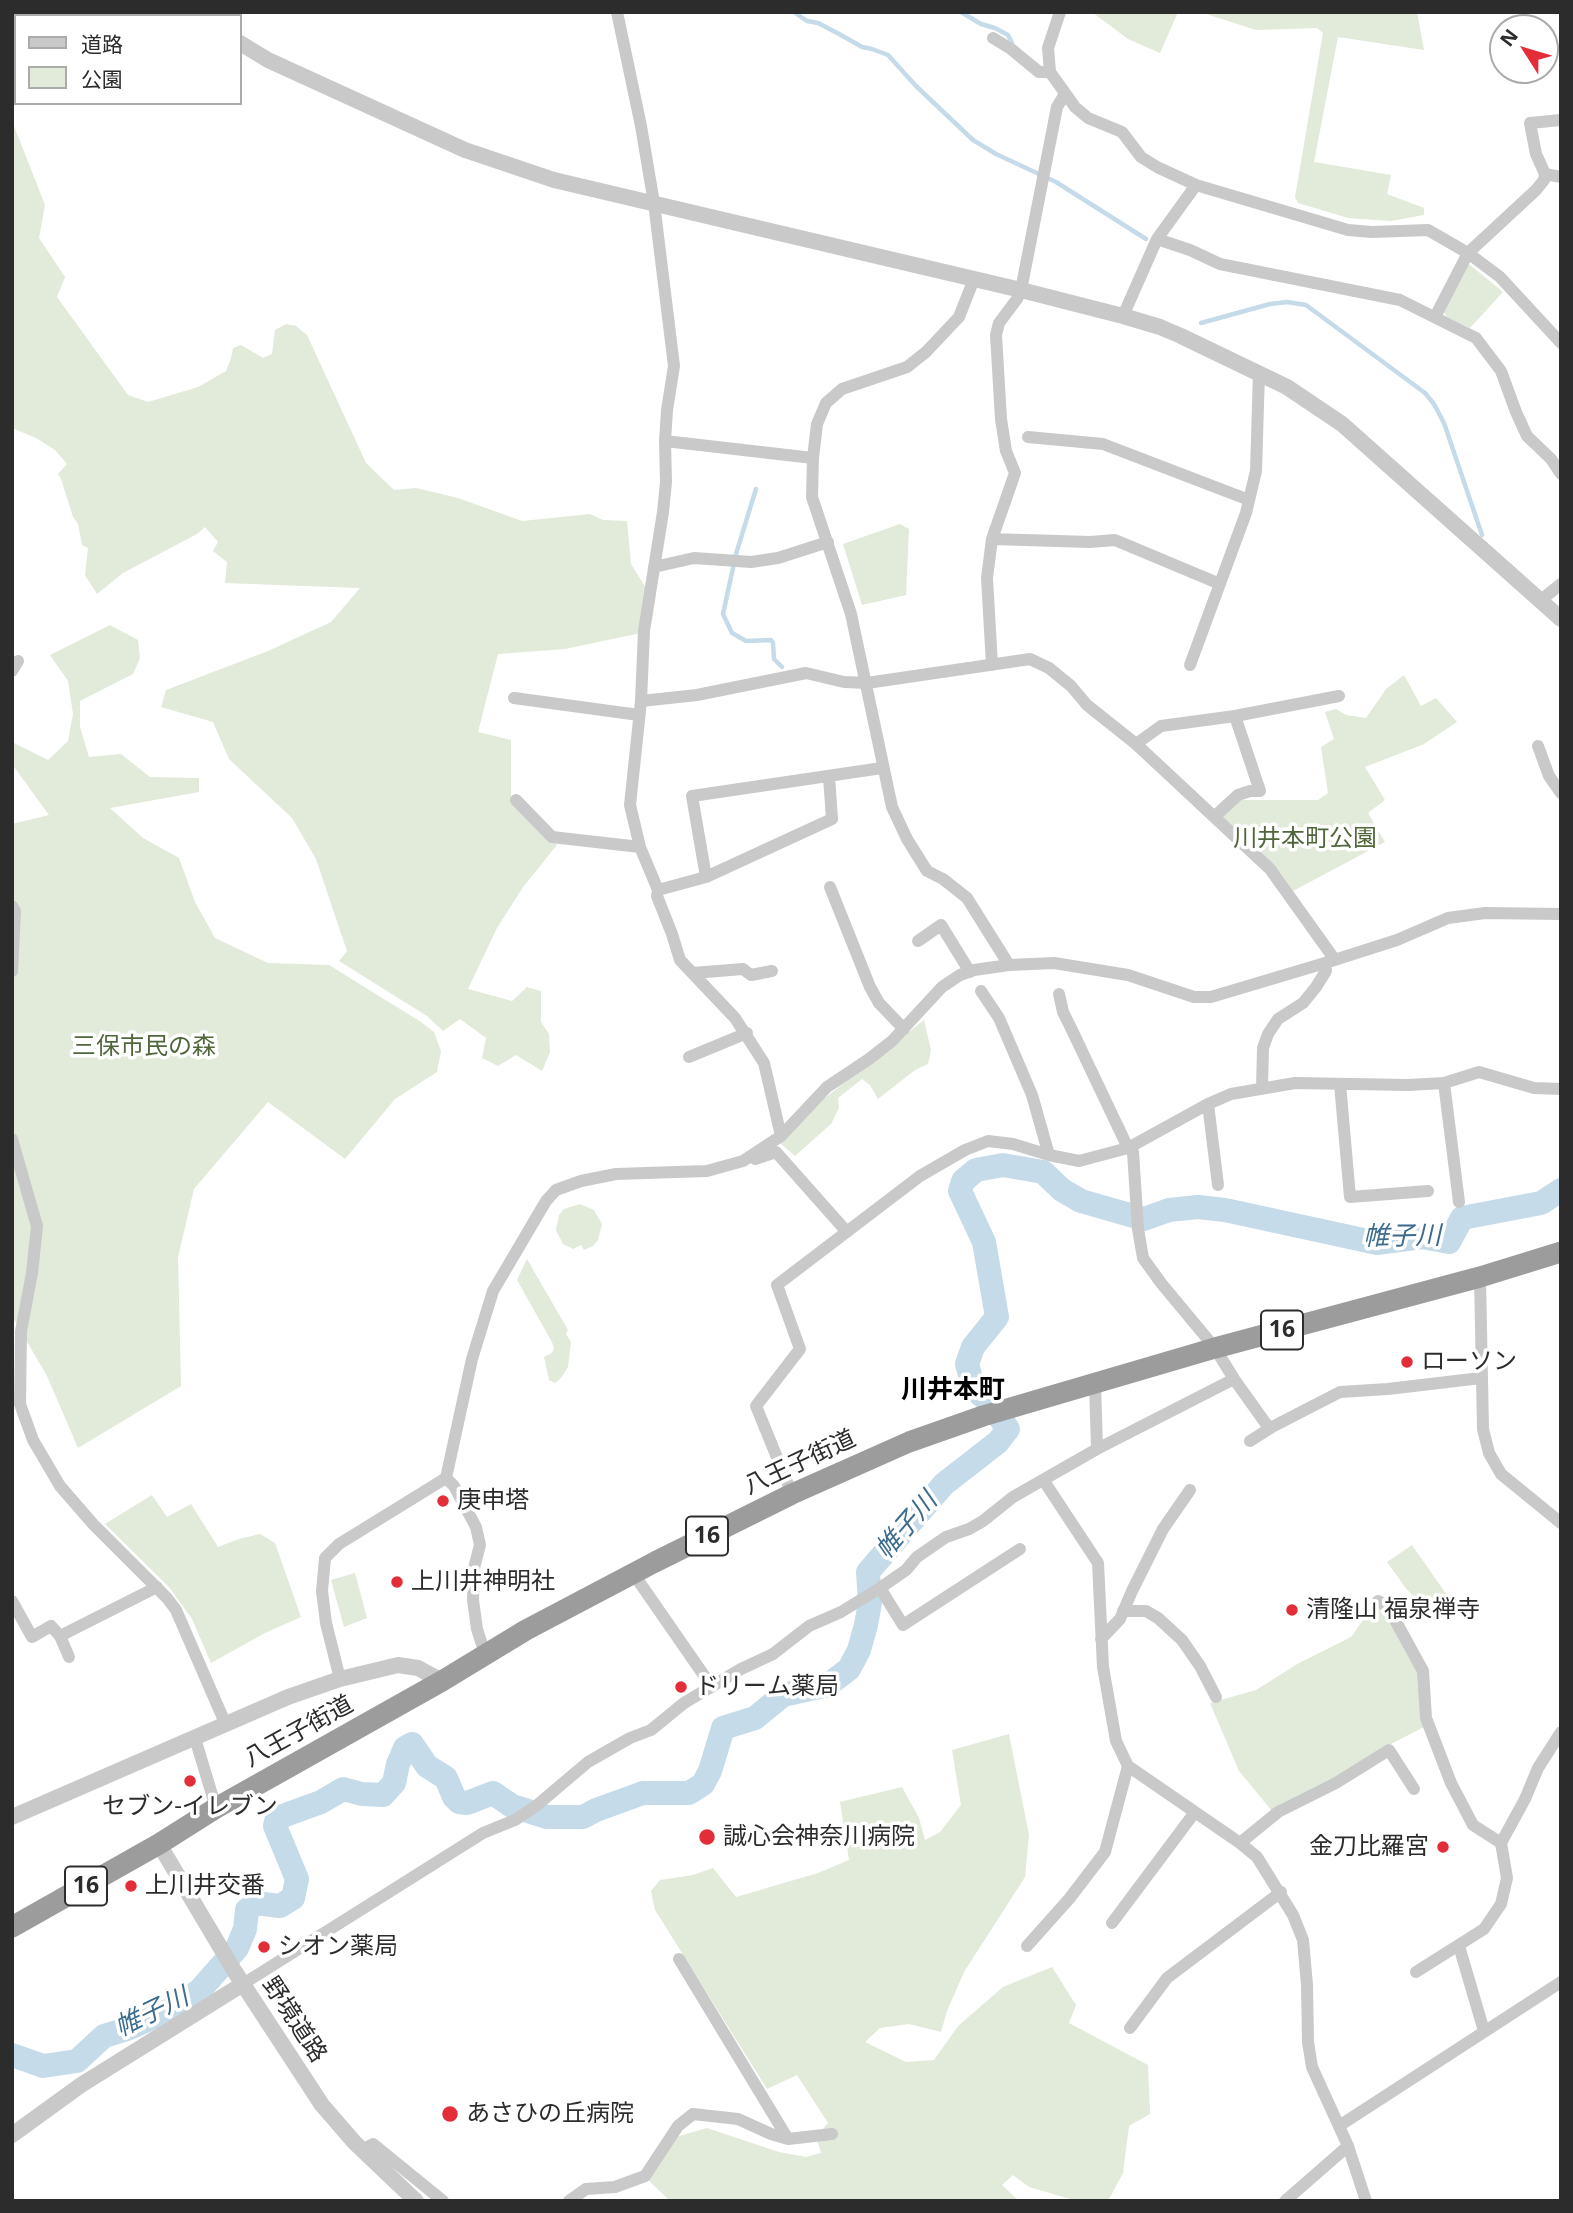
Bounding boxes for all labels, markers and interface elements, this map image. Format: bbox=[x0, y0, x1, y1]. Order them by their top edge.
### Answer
legend bbox=[14, 14, 242, 105]
north arrow bbox=[1489, 14, 1559, 84]
text: N bbox=[1494, 24, 1524, 52]
text: 道路 bbox=[81, 30, 123, 58]
text: 公園 bbox=[81, 65, 123, 93]
park label: 川井本町公園 bbox=[1233, 825, 1377, 853]
park label: 三保市民の森 bbox=[72, 1033, 216, 1061]
water label: 帷子川 bbox=[1363, 1221, 1441, 1253]
road number: 16 bbox=[1261, 1310, 1303, 1350]
place label: ローソン bbox=[1421, 1348, 1517, 1376]
marker: ローソン bbox=[1399, 1354, 1415, 1370]
district label: 川井本町 bbox=[901, 1375, 1005, 1407]
street label: 八王子街道 bbox=[740, 1425, 860, 1501]
water label: 帷子川 bbox=[870, 1486, 944, 1566]
place label: 庚申塔 bbox=[457, 1487, 529, 1515]
marker: 庚申塔 bbox=[435, 1493, 451, 1509]
road number: 16 bbox=[686, 1516, 728, 1555]
place label: 上川井神明社 bbox=[411, 1568, 555, 1596]
marker: 上川井神明社 bbox=[389, 1574, 405, 1590]
place label: 清隆山 福泉禅寺 bbox=[1306, 1596, 1480, 1624]
marker: 清隆山 福泉禅寺 bbox=[1284, 1602, 1300, 1618]
place label: ドリーム薬局 bbox=[695, 1673, 839, 1701]
marker: ドリーム薬局 bbox=[673, 1679, 689, 1695]
street label: 八王子街道 bbox=[240, 1690, 358, 1774]
marker: セブン-イレブン bbox=[182, 1773, 198, 1789]
place label: セブン-イレブン bbox=[102, 1793, 278, 1821]
place label: 誠心会神奈川病院 bbox=[723, 1823, 915, 1851]
marker: 誠心会神奈川病院 bbox=[697, 1827, 717, 1847]
place label: 金刀比羅宮 bbox=[1309, 1833, 1429, 1861]
marker: 金刀比羅宮 bbox=[1435, 1839, 1451, 1855]
road number: 16 bbox=[65, 1867, 107, 1906]
place label: 上川井交番 bbox=[145, 1872, 265, 1900]
marker: 上川井交番 bbox=[123, 1878, 139, 1894]
place label: シオン薬局 bbox=[278, 1933, 398, 1961]
marker: シオン薬局 bbox=[256, 1939, 272, 1955]
street label: 野境道路 bbox=[256, 1972, 332, 2068]
water label: 帷子川 bbox=[110, 1982, 194, 2044]
place label: あさひの丘病院 bbox=[466, 2100, 634, 2128]
marker: あさひの丘病院 bbox=[440, 2104, 460, 2124]

